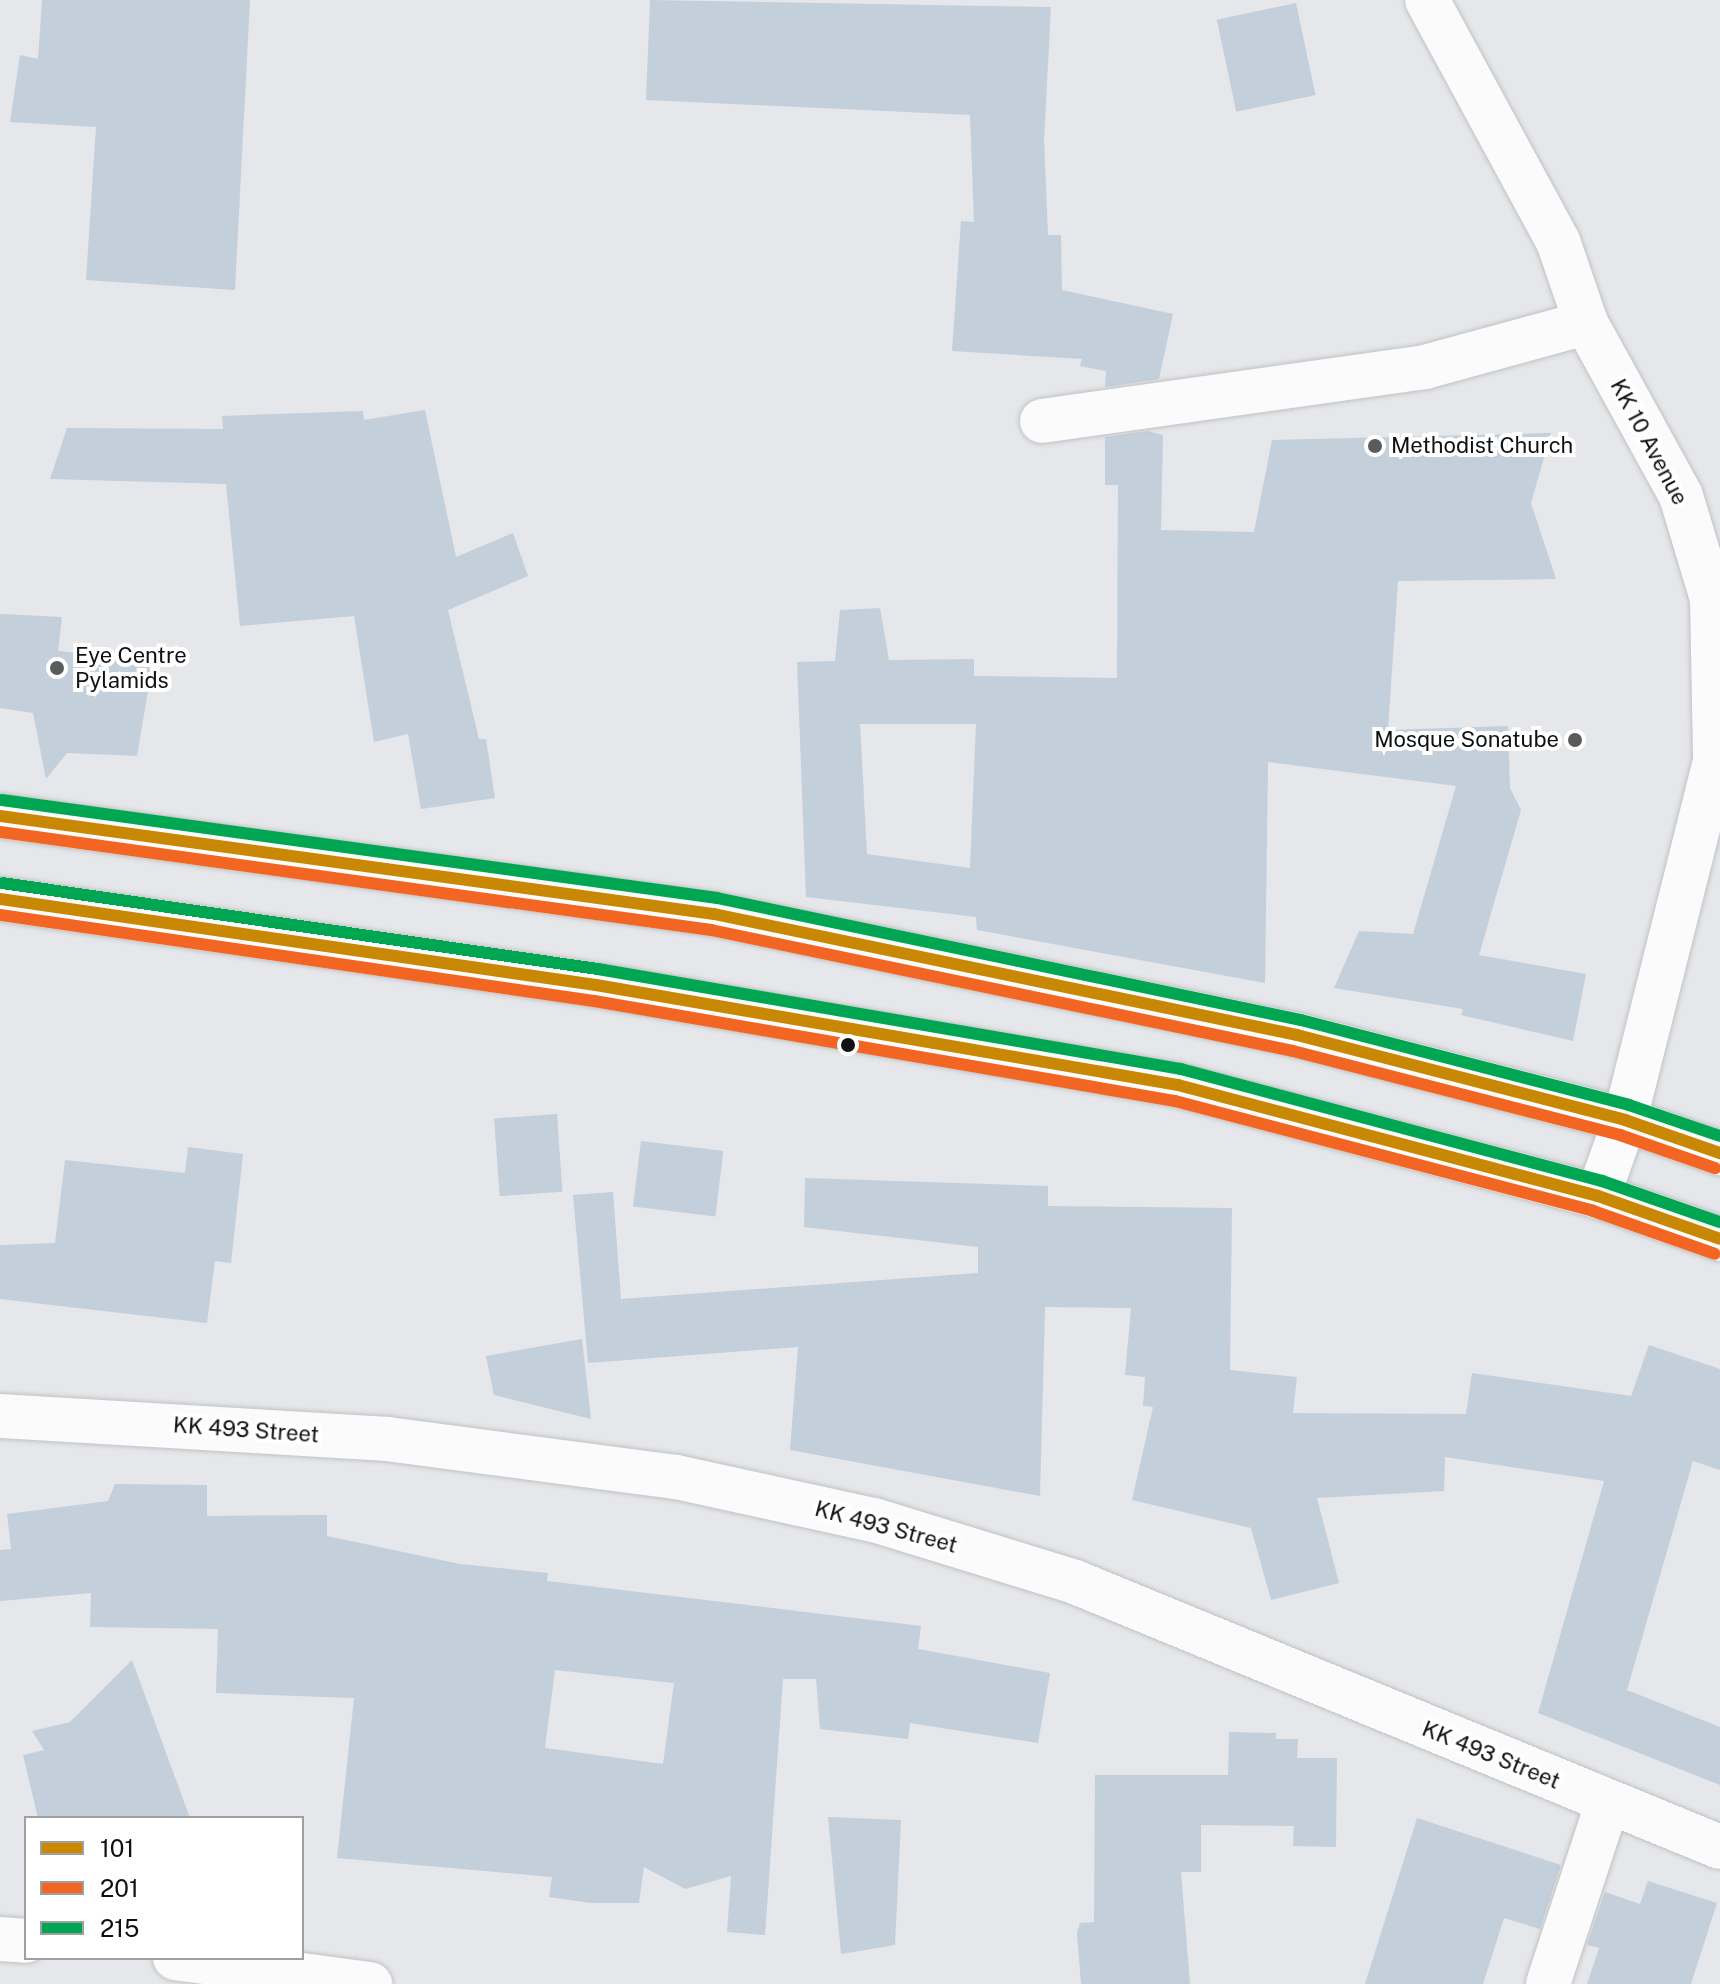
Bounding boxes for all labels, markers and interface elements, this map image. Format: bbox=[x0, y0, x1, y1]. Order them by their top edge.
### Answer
street label: KK 10 Avenue bbox=[1605, 375, 1693, 509]
place label: Methodist Church bbox=[1391, 433, 1573, 459]
marker: Methodist Church bbox=[1366, 437, 1384, 455]
place label: Eye Centre Pylamids bbox=[75, 642, 187, 694]
marker: Eye Centre Pylamids bbox=[46, 657, 68, 679]
place label: Mosque Sonatube bbox=[1374, 727, 1559, 753]
marker: Mosque Sonatube bbox=[1566, 731, 1584, 749]
unlabelled marker bbox=[840, 1037, 856, 1053]
street label: KK 493 Street bbox=[172, 1412, 320, 1448]
street label: KK 493 Street bbox=[812, 1495, 960, 1559]
street label: KK 493 Street bbox=[1418, 1715, 1564, 1795]
legend bbox=[24, 1816, 304, 1960]
text: 101 bbox=[100, 1834, 134, 1862]
text: 201 bbox=[100, 1874, 139, 1902]
text: 215 bbox=[100, 1914, 139, 1942]

